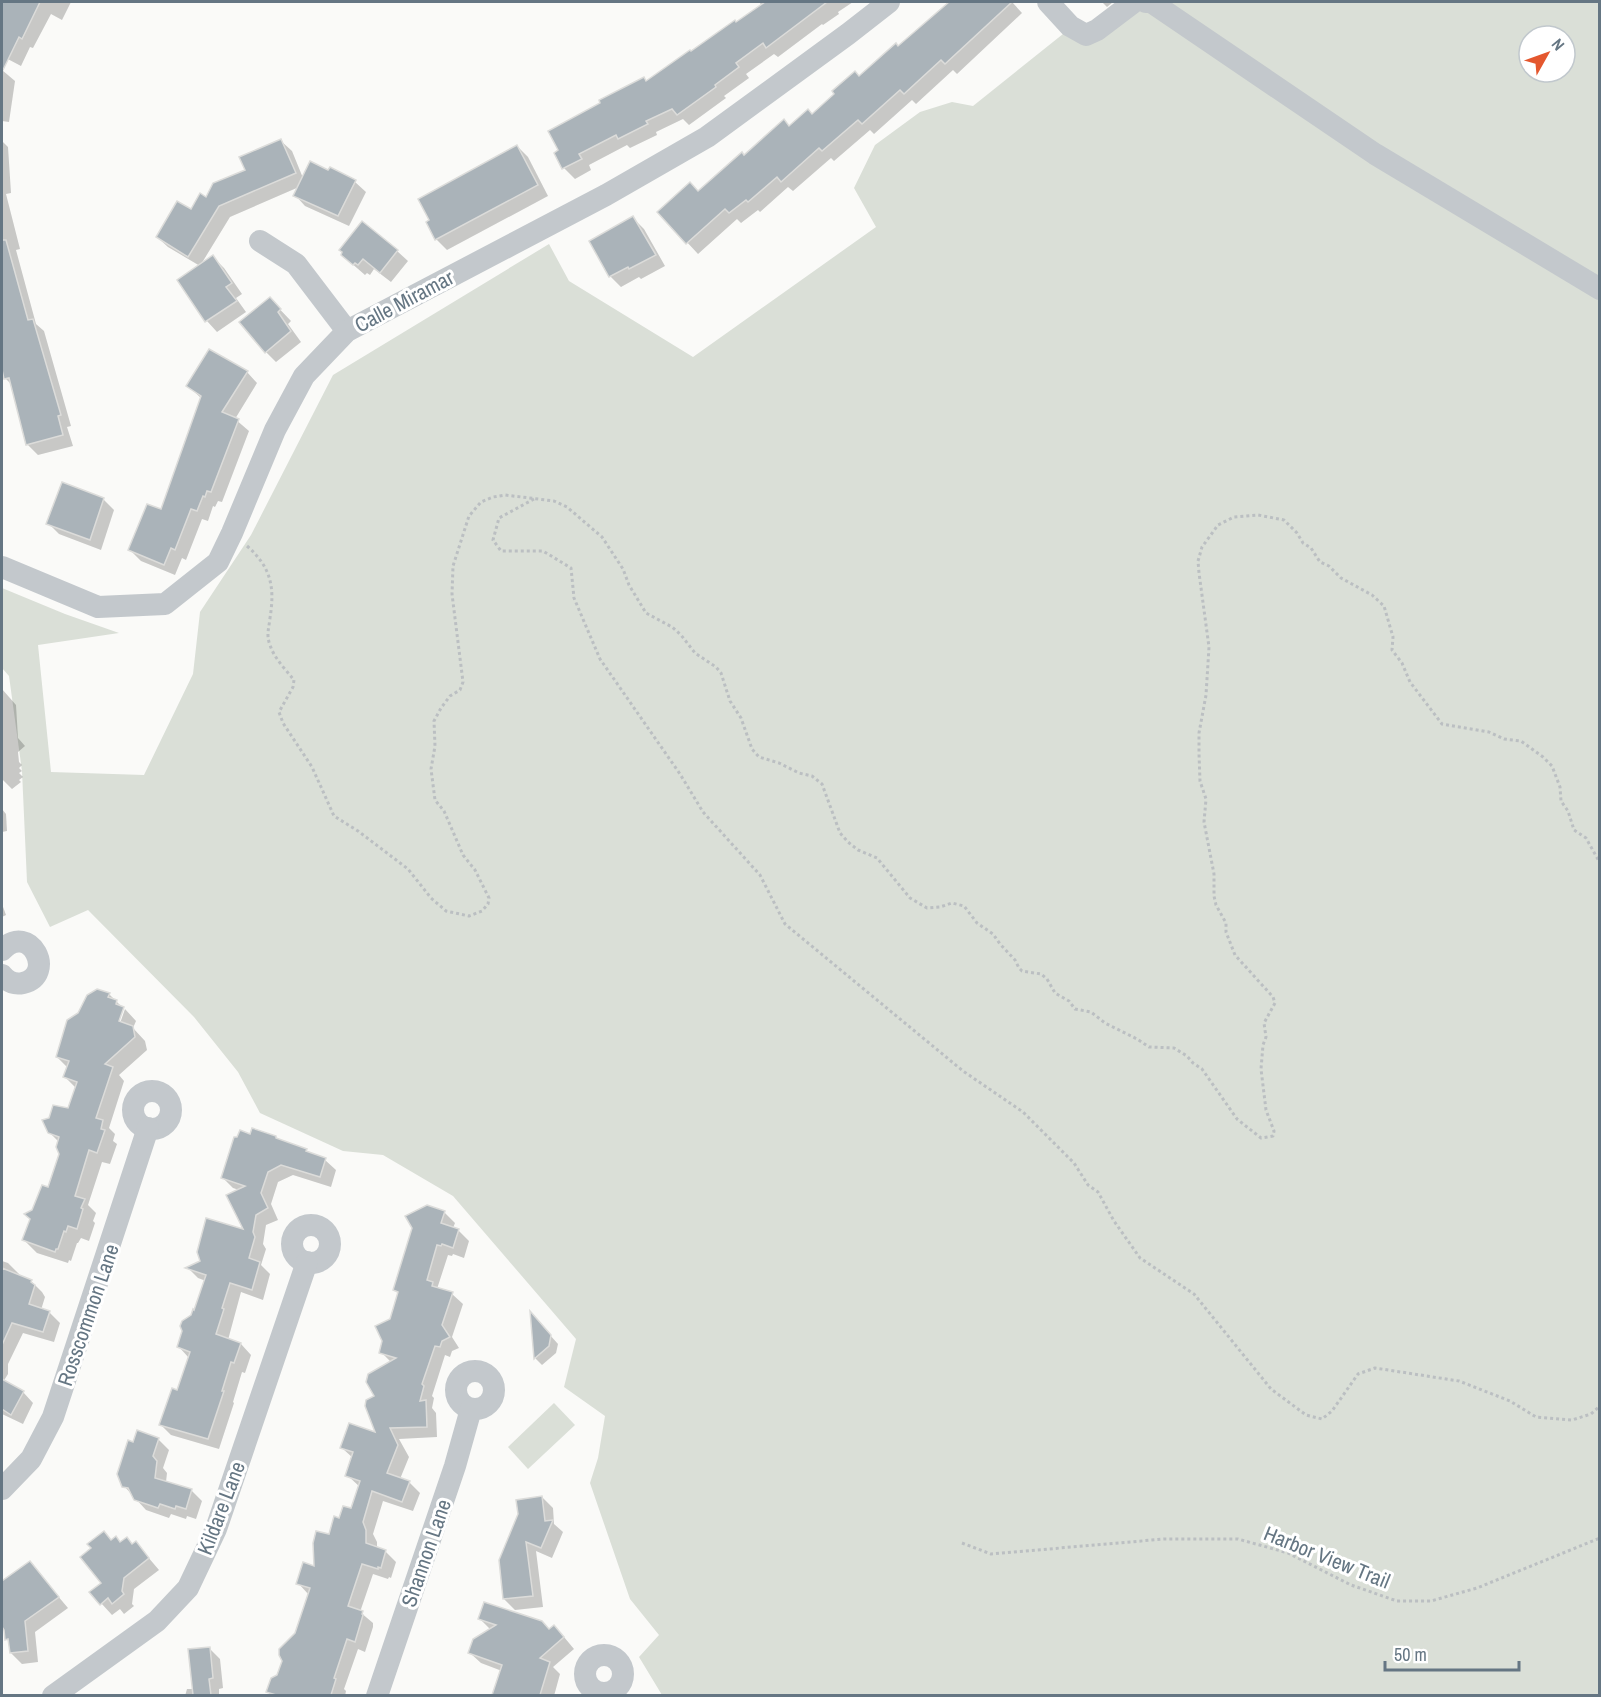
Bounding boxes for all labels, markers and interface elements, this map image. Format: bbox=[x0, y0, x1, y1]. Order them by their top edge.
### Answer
north arrow bbox=[1517, 24, 1577, 84]
text: N bbox=[1547, 34, 1570, 55]
street label: Calle Miramar bbox=[349, 263, 459, 339]
street label: Rosscommon Lane bbox=[50, 1240, 126, 1390]
street label: Kildare Lane bbox=[190, 1457, 252, 1559]
street label: Shannon Lane bbox=[394, 1495, 458, 1611]
street label: Harbor View Trail bbox=[1260, 1519, 1394, 1595]
scale bar bbox=[1385, 1634, 1518, 1672]
text: 50 m bbox=[1394, 1642, 1427, 1667]

